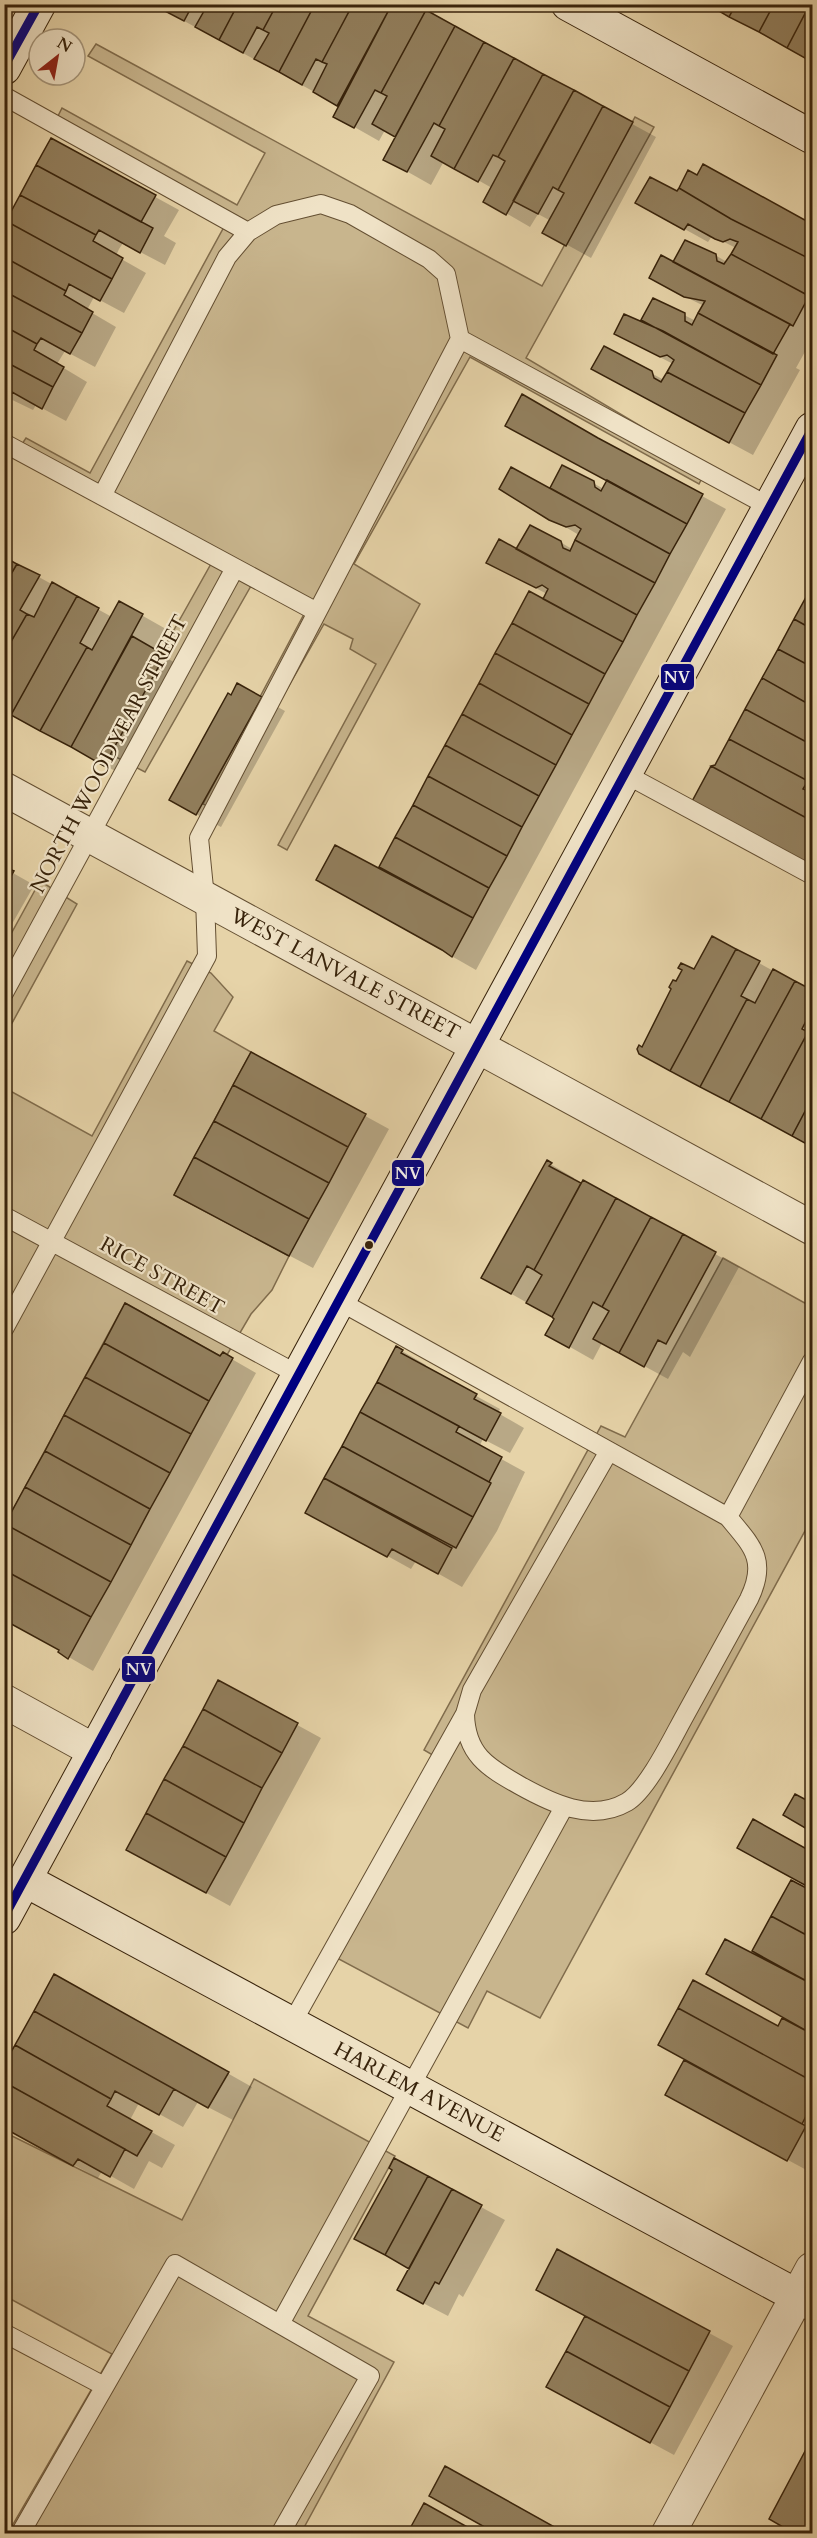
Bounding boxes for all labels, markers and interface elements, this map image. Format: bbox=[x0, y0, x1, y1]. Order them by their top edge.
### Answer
north arrow bbox=[27, 27, 87, 87]
text: N bbox=[53, 32, 76, 58]
street label: NORTH WOODYEAR STREET bbox=[23, 610, 195, 898]
line badge: NV bbox=[660, 663, 695, 691]
text: NV bbox=[664, 667, 691, 689]
street label: WEST LANVALE STREET bbox=[224, 900, 465, 1047]
line badge: NV bbox=[391, 1159, 425, 1187]
text: NV bbox=[395, 1163, 422, 1185]
street label: RICE STREET bbox=[95, 1230, 229, 1322]
unlabelled marker bbox=[363, 1239, 375, 1251]
line badge: NV bbox=[121, 1655, 156, 1683]
text: NV bbox=[126, 1659, 153, 1681]
street label: HARLEM AVENUE bbox=[329, 2035, 509, 2149]

